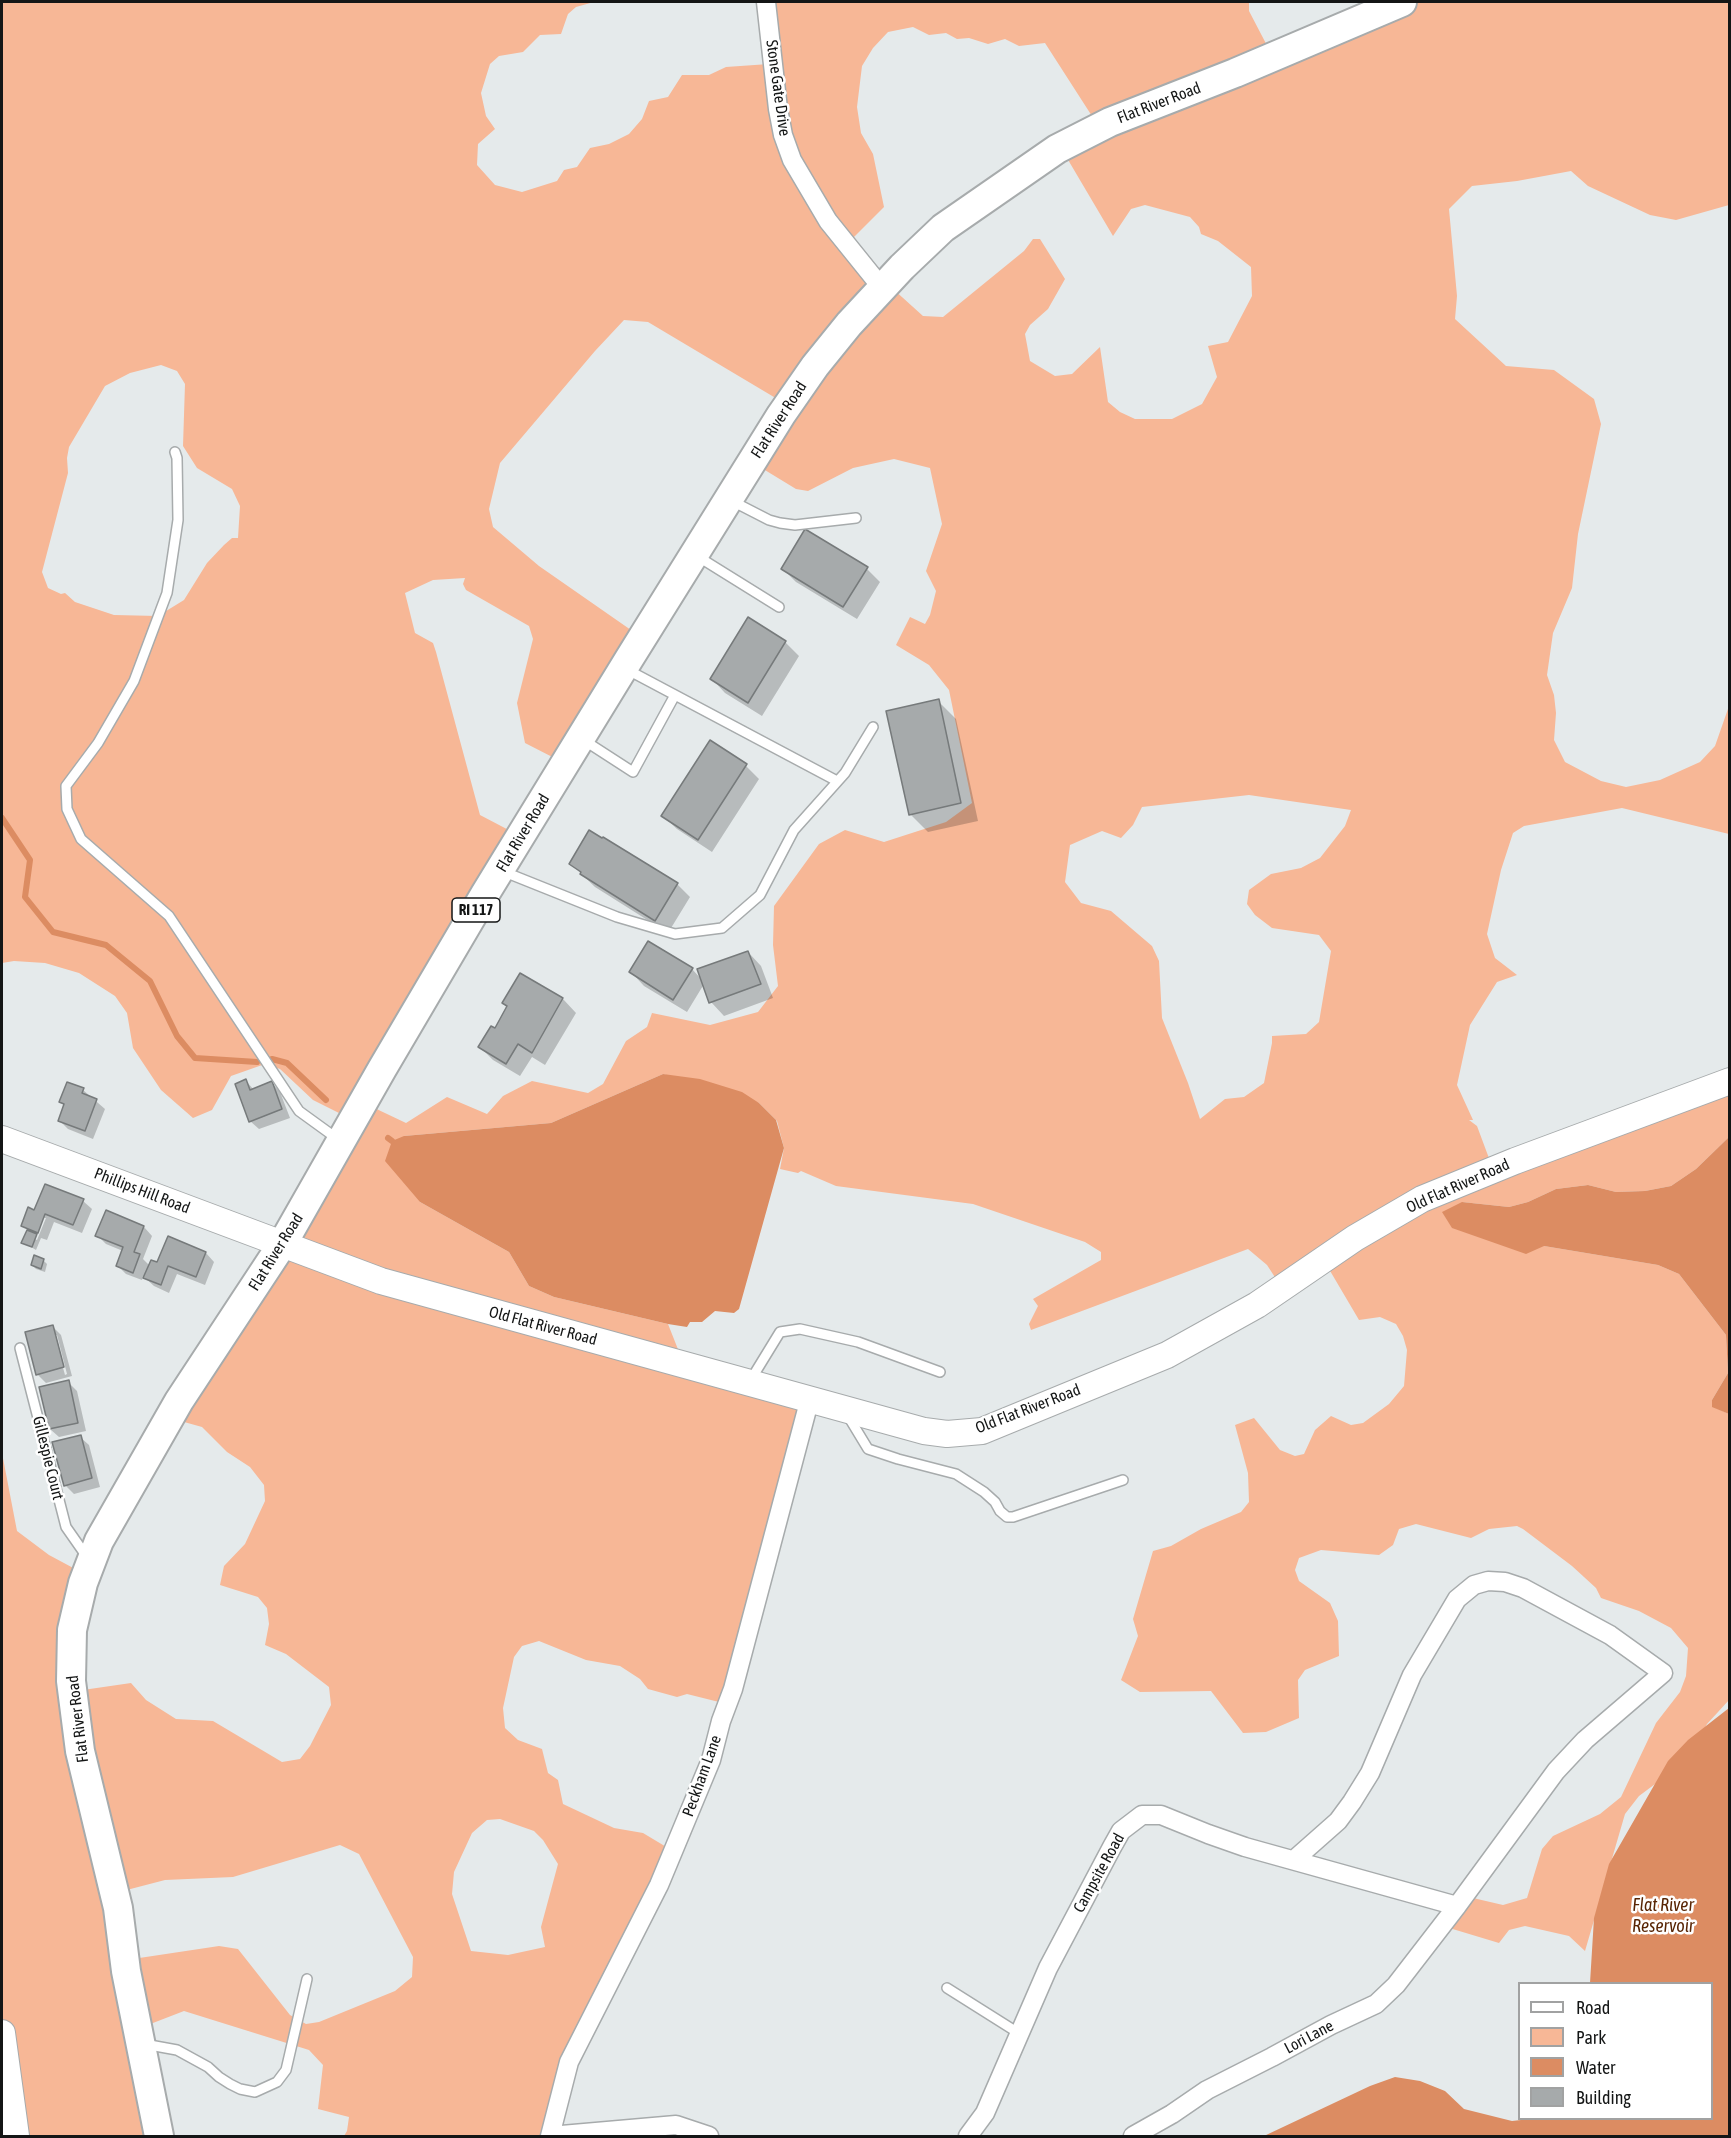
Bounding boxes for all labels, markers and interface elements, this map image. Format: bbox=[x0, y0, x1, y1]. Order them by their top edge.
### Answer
street label: Stone Gate Drive bbox=[762, 39, 794, 137]
street label: Flat River Road bbox=[1115, 78, 1203, 128]
street label: Flat River Road bbox=[747, 378, 811, 462]
street label: Flat River Road bbox=[492, 790, 554, 876]
road number: RI 117 bbox=[452, 898, 500, 922]
street label: Old Flat River Road bbox=[1403, 1155, 1513, 1217]
street label: Phillips Hill Road bbox=[91, 1164, 193, 1218]
street label: Flat River Road bbox=[245, 1210, 307, 1294]
street label: Old Flat River Road bbox=[487, 1302, 599, 1350]
street label: Old Flat River Road bbox=[973, 1380, 1083, 1438]
street label: Gillespie Court bbox=[28, 1414, 68, 1502]
street label: Flat River Road bbox=[63, 1674, 93, 1764]
street label: Peckham Lane bbox=[678, 1733, 726, 1819]
street label: Campsite Road bbox=[1069, 1830, 1129, 1916]
water label: Flat River Reservoir bbox=[1632, 1894, 1694, 1936]
legend bbox=[1518, 1982, 1713, 2120]
text: Road bbox=[1576, 1997, 1610, 2018]
street label: Lori Lane bbox=[1281, 2016, 1337, 2058]
text: Park bbox=[1576, 2027, 1606, 2048]
text: Water bbox=[1576, 2057, 1615, 2078]
text: Building bbox=[1576, 2087, 1631, 2108]

